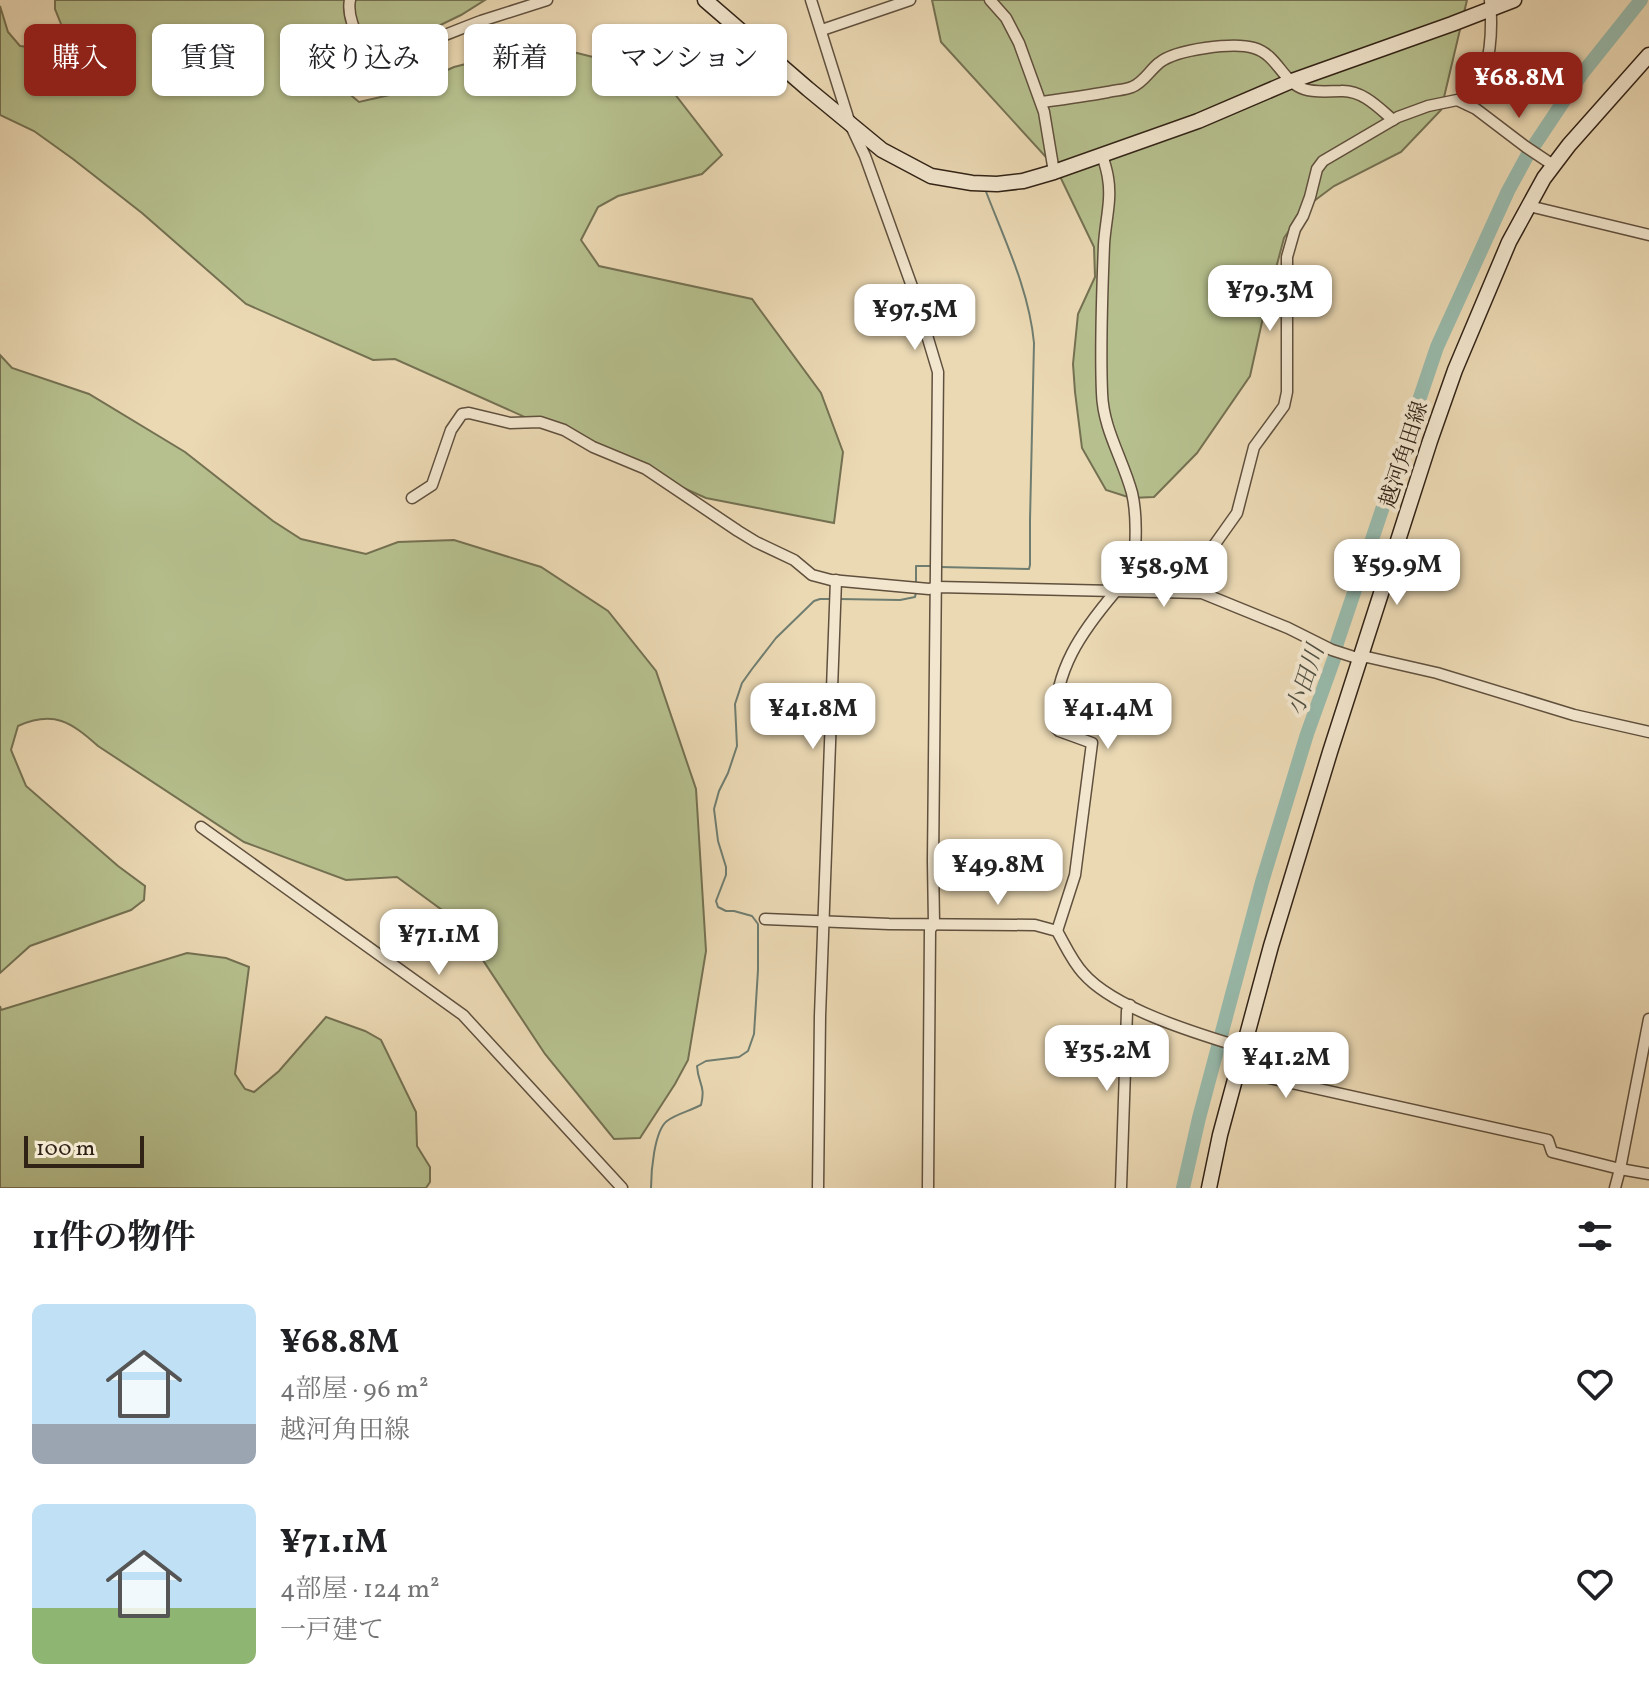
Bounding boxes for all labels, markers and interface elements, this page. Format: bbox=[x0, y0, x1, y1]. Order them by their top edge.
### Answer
chip: 購入 bbox=[24, 24, 136, 96]
chip: 賃貸 bbox=[152, 24, 264, 96]
chip: 絞り込み bbox=[280, 24, 448, 96]
chip: 新着 bbox=[464, 24, 576, 96]
chip: マンション bbox=[592, 24, 787, 96]
pin: ¥68.8M bbox=[1454, 52, 1584, 120]
text: ¥68.8M bbox=[1473, 60, 1565, 96]
pin: ¥79.3M bbox=[1205, 265, 1335, 333]
text: ¥79.3M bbox=[1226, 273, 1314, 309]
pin: ¥97.5M bbox=[850, 284, 980, 352]
text: ¥97.5M bbox=[872, 292, 958, 328]
street label: 越河角田線 bbox=[1374, 398, 1437, 512]
pin: ¥59.9M bbox=[1332, 539, 1462, 607]
pin: ¥58.9M bbox=[1099, 541, 1229, 609]
text: ¥59.9M bbox=[1352, 547, 1442, 583]
text: ¥58.9M bbox=[1119, 549, 1209, 585]
water label: 小田川 bbox=[1280, 638, 1335, 720]
pin: ¥41.8M bbox=[748, 683, 878, 751]
pin: ¥41.4M bbox=[1043, 683, 1173, 751]
text: ¥41.8M bbox=[768, 691, 858, 727]
text: ¥41.4M bbox=[1063, 691, 1153, 727]
pin: ¥49.8M bbox=[933, 839, 1063, 907]
text: ¥49.8M bbox=[952, 847, 1044, 883]
pin: ¥71.1M bbox=[374, 909, 504, 977]
text: ¥71.1M bbox=[398, 917, 480, 953]
pin: ¥35.2M bbox=[1042, 1025, 1172, 1093]
pin: ¥41.2M bbox=[1221, 1032, 1351, 1100]
text: ¥35.2M bbox=[1063, 1033, 1151, 1069]
text: ¥41.2M bbox=[1242, 1040, 1330, 1076]
scale bar bbox=[24, 1132, 144, 1168]
text: 100 m bbox=[36, 1134, 95, 1165]
icon: filters bbox=[1573, 1214, 1617, 1258]
text: 11件の物件 bbox=[32, 1216, 195, 1263]
text: ¥68.8M bbox=[280, 1320, 399, 1367]
icon: home bbox=[96, 1336, 192, 1432]
icon: heart bbox=[1573, 1362, 1617, 1406]
text: 4部屋 · 96 m² bbox=[280, 1372, 429, 1408]
text: 越河角田線 bbox=[280, 1413, 410, 1449]
text: ¥71.1M bbox=[280, 1520, 388, 1567]
icon: home bbox=[96, 1536, 192, 1632]
icon: heart bbox=[1573, 1562, 1617, 1606]
text: 4部屋 · 124 m² bbox=[280, 1572, 440, 1608]
text: 一戸建て bbox=[280, 1613, 384, 1649]

